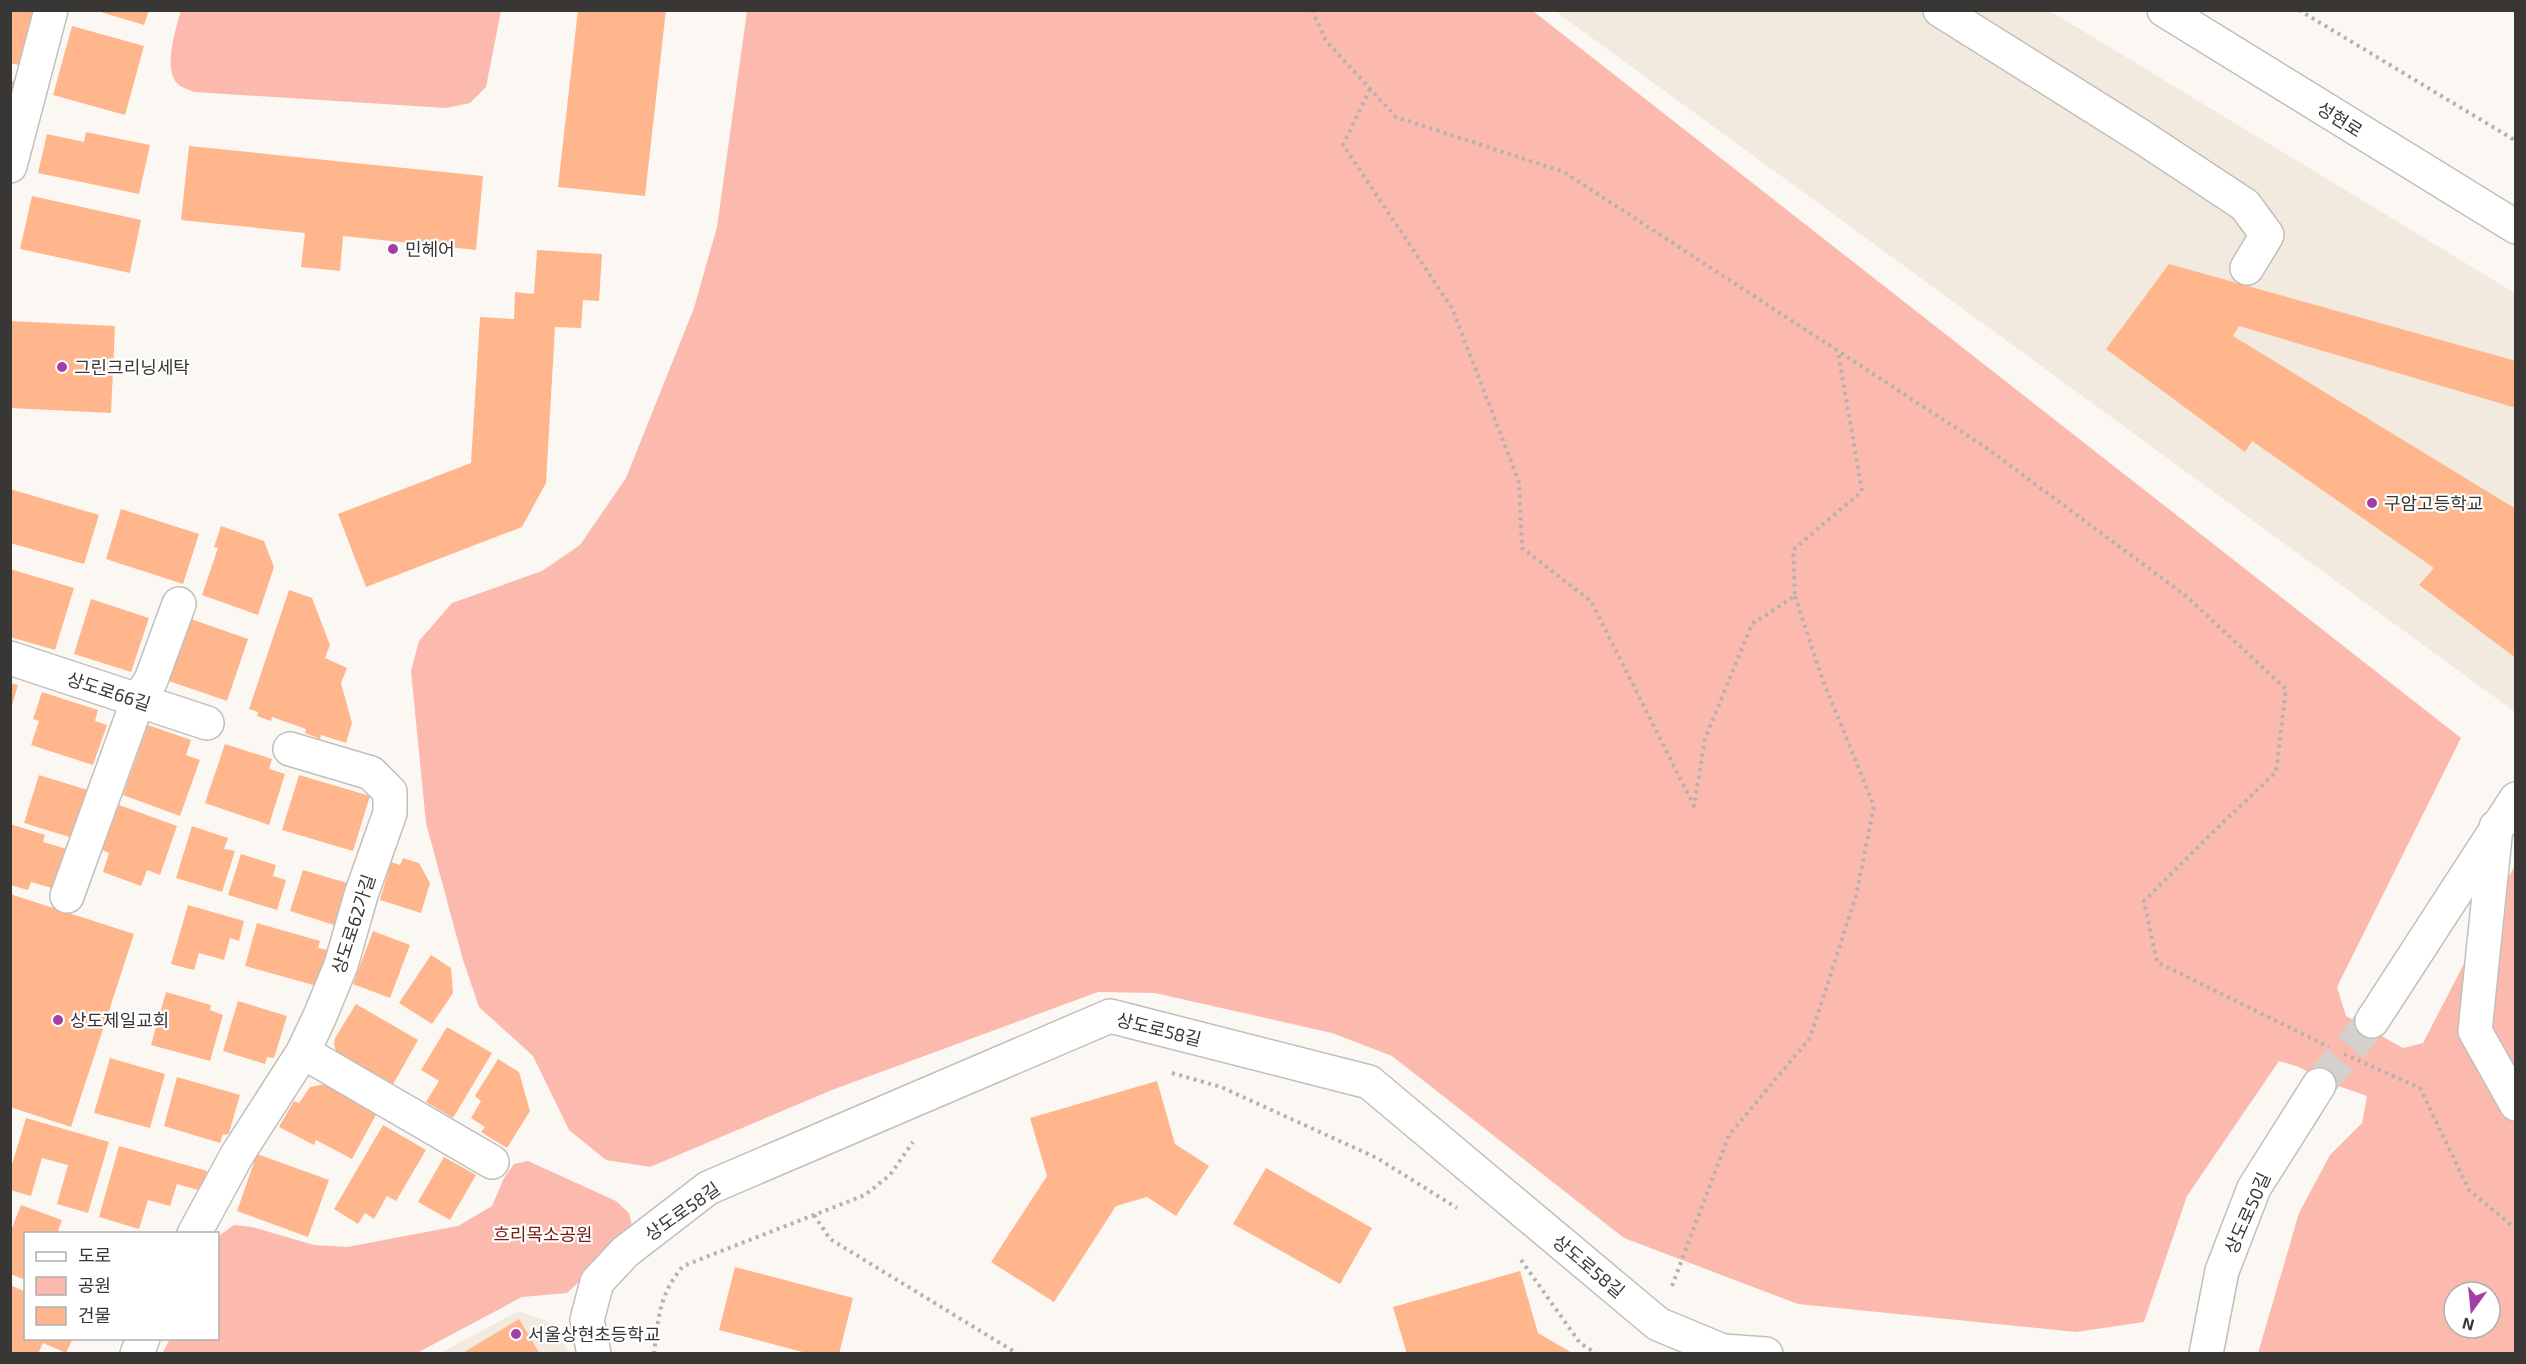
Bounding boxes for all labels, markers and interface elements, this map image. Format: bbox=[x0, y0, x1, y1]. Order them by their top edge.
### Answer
street label: 성현로 bbox=[2313, 97, 2367, 141]
place label: 민헤어 bbox=[405, 238, 455, 260]
marker: 민헤어 bbox=[386, 242, 400, 256]
place label: 그린크리닝세탁 bbox=[74, 356, 190, 378]
marker: 그린크리닝세탁 bbox=[55, 360, 69, 374]
place label: 구암고등학교 bbox=[2384, 492, 2483, 514]
marker: 구암고등학교 bbox=[2365, 496, 2379, 510]
street label: 상도로66길 bbox=[64, 667, 154, 715]
street label: 상도로62가길 bbox=[327, 872, 379, 976]
street label: 상도로58길 bbox=[1114, 1008, 1204, 1050]
place label: 상도제일교회 bbox=[70, 1009, 169, 1031]
marker: 상도제일교회 bbox=[51, 1013, 65, 1027]
street label: 상도로50길 bbox=[2219, 1169, 2275, 1257]
street label: 상도로58길 bbox=[640, 1177, 724, 1245]
park label: 흐리목소공원 bbox=[493, 1223, 593, 1245]
street label: 상도로58길 bbox=[1549, 1230, 1629, 1302]
legend bbox=[24, 1232, 219, 1340]
text: 도로 bbox=[78, 1244, 111, 1266]
text: 공원 bbox=[78, 1274, 111, 1296]
north arrow bbox=[2442, 1280, 2502, 1340]
text: 건물 bbox=[78, 1304, 111, 1326]
text: N bbox=[2460, 1314, 2476, 1336]
place label: 서울상현초등학교 bbox=[528, 1323, 660, 1345]
marker: 서울상현초등학교 bbox=[509, 1327, 523, 1341]

